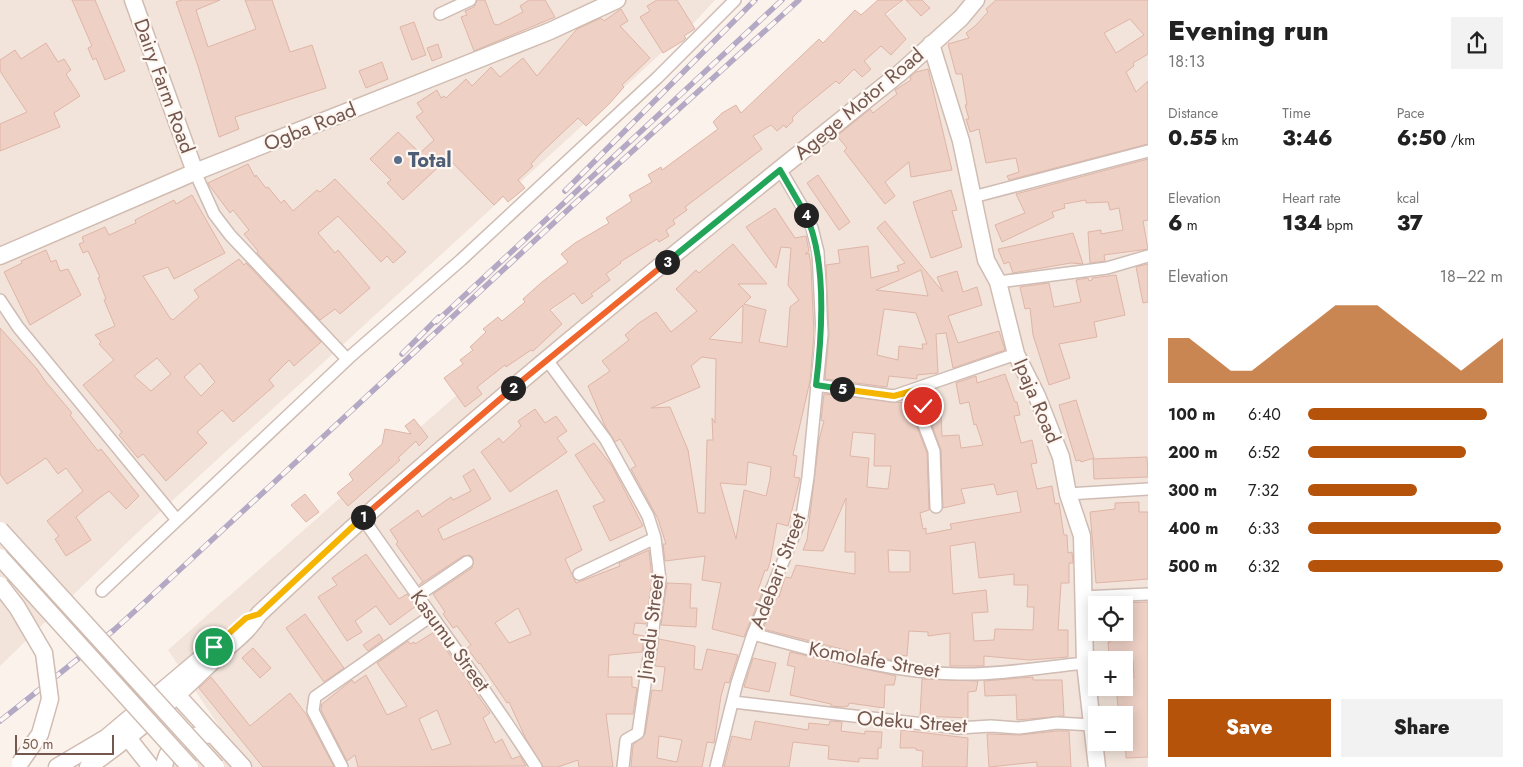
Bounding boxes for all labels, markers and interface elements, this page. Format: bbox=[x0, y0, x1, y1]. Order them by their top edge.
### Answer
text: Evening run bbox=[1168, 10, 1329, 51]
street label: Dairy Farm Road bbox=[126, 15, 202, 157]
button: share bbox=[1451, 17, 1503, 69]
street label: Agege Motor Road bbox=[788, 41, 930, 167]
text: 18:13 bbox=[1168, 50, 1205, 73]
street label: Ogba Road bbox=[259, 95, 361, 159]
text: Distance bbox=[1168, 103, 1218, 123]
text: Time bbox=[1282, 103, 1311, 123]
text: Pace bbox=[1397, 103, 1425, 123]
text: 0.55 bbox=[1168, 123, 1217, 153]
text: 3:46 bbox=[1282, 123, 1333, 153]
text: 6:50 bbox=[1397, 123, 1447, 153]
text: km bbox=[1217, 130, 1239, 150]
text: /km bbox=[1447, 130, 1475, 150]
place label: Total bbox=[408, 146, 452, 175]
marker: Total bbox=[392, 154, 404, 166]
text: Elevation bbox=[1168, 188, 1221, 208]
text: Heart rate bbox=[1282, 188, 1341, 208]
text: kcal bbox=[1397, 188, 1419, 208]
pin: 4 bbox=[794, 202, 818, 228]
text: 4 bbox=[802, 205, 811, 225]
text: 6 bbox=[1168, 208, 1183, 238]
text: 134 bbox=[1282, 208, 1322, 238]
text: 37 bbox=[1397, 208, 1423, 238]
text: m bbox=[1183, 215, 1198, 235]
text: bpm bbox=[1322, 215, 1353, 235]
pin: 3 bbox=[654, 250, 680, 274]
text: 3 bbox=[663, 252, 672, 272]
text: Elevation bbox=[1168, 265, 1228, 288]
text: 18–22 m bbox=[1440, 265, 1503, 288]
street label: Ipaja Road bbox=[1006, 354, 1068, 448]
pin: 2 bbox=[500, 376, 526, 400]
pin: 5 bbox=[830, 376, 854, 402]
text: 2 bbox=[509, 378, 518, 398]
text: 5 bbox=[838, 379, 847, 399]
pin bbox=[902, 385, 944, 427]
icon: check bbox=[909, 392, 937, 420]
text: 100 m bbox=[1168, 403, 1215, 426]
text: 6:40 bbox=[1248, 403, 1281, 426]
text: 200 m bbox=[1168, 441, 1218, 464]
text: 6:52 bbox=[1248, 441, 1280, 464]
text: 300 m bbox=[1168, 479, 1217, 502]
text: 7:32 bbox=[1248, 479, 1279, 502]
pin: 1 bbox=[350, 504, 376, 530]
text: 1 bbox=[360, 507, 367, 527]
street label: Adebari Street bbox=[743, 509, 813, 633]
text: 400 m bbox=[1168, 517, 1218, 540]
text: 6:33 bbox=[1248, 517, 1280, 540]
text: 500 m bbox=[1168, 555, 1217, 578]
text: 6:32 bbox=[1248, 555, 1280, 578]
street label: Jinadu Street bbox=[630, 573, 672, 684]
street label: Kasumu Street bbox=[403, 584, 497, 698]
map controls bbox=[1088, 596, 1133, 751]
button: locate bbox=[1088, 596, 1133, 641]
pin bbox=[193, 626, 235, 668]
icon: arrive bbox=[200, 633, 228, 661]
street label: Komolafe Street bbox=[806, 634, 942, 686]
button: + bbox=[1088, 651, 1133, 696]
button: Save bbox=[1168, 699, 1331, 757]
button: Share bbox=[1341, 699, 1503, 757]
street label: Odeku Street bbox=[856, 704, 968, 740]
button: − bbox=[1088, 706, 1133, 751]
scale bar bbox=[15, 732, 114, 755]
text: 50 m bbox=[22, 734, 53, 754]

